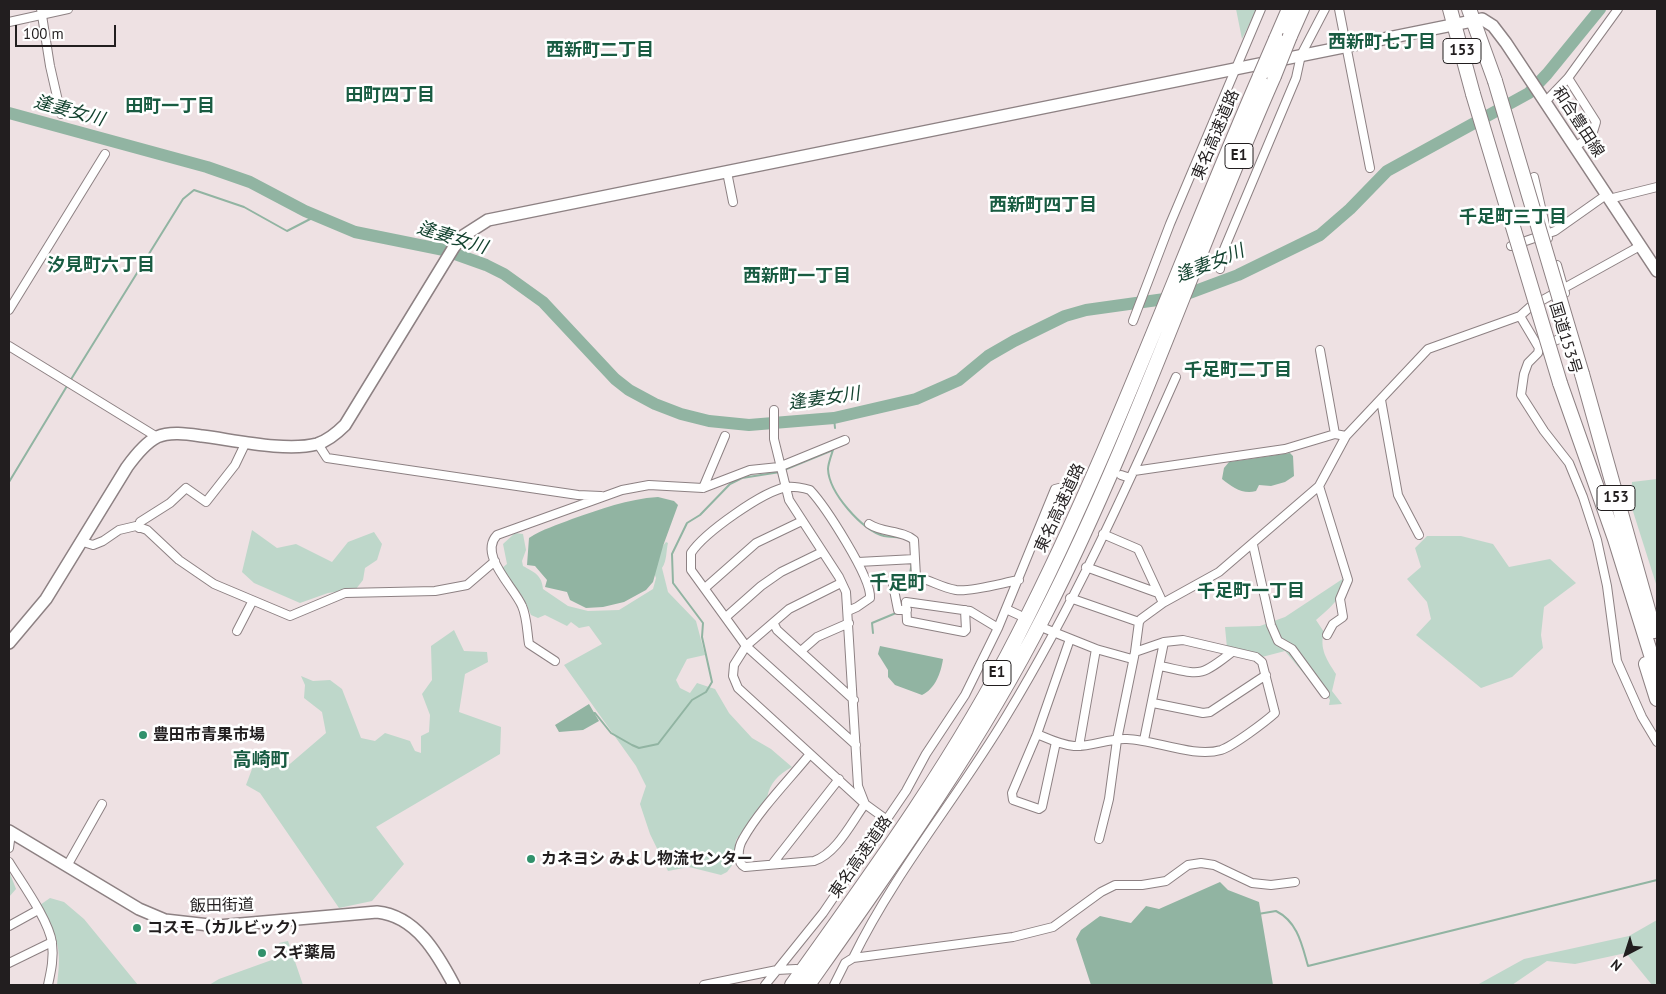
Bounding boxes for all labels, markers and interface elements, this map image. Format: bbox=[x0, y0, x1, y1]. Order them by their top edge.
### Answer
scale bar bbox=[18, 15, 119, 47]
text: 100 m bbox=[23, 24, 64, 43]
district label: 西新町七丁目 bbox=[1328, 32, 1436, 54]
road number: 153 bbox=[1443, 38, 1481, 64]
district label: 西新町二丁目 bbox=[546, 40, 654, 62]
street label: 和合豊田線 bbox=[1548, 83, 1608, 161]
district label: 田町四丁目 bbox=[345, 85, 435, 107]
street label: 東名高速道路 bbox=[1188, 87, 1244, 183]
water label: 逢妻女川 bbox=[31, 91, 107, 131]
district label: 田町一丁目 bbox=[125, 96, 215, 118]
road number: E1 bbox=[1225, 144, 1253, 168]
district label: 西新町四丁目 bbox=[989, 195, 1097, 217]
district label: 千足町三丁目 bbox=[1459, 207, 1567, 229]
water label: 逢妻女川 bbox=[414, 217, 490, 259]
water label: 逢妻女川 bbox=[1173, 241, 1247, 287]
district label: 汐見町六丁目 bbox=[47, 255, 155, 277]
district label: 西新町一丁目 bbox=[743, 266, 851, 288]
street label: 国道153号 bbox=[1545, 300, 1585, 376]
district label: 千足町二丁目 bbox=[1184, 360, 1292, 382]
water label: 逢妻女川 bbox=[787, 383, 861, 415]
street label: 東名高速道路 bbox=[1031, 460, 1089, 556]
road number: 153 bbox=[1597, 486, 1635, 510]
district label: 千足町 bbox=[870, 573, 926, 595]
district label: 千足町一丁目 bbox=[1197, 581, 1305, 603]
road number: E1 bbox=[983, 660, 1011, 686]
place label: 豊田市青果市場 bbox=[153, 725, 265, 745]
marker: 豊田市青果市場 bbox=[137, 729, 149, 741]
district label: 高崎町 bbox=[233, 750, 289, 772]
street label: 東名高速道路 bbox=[826, 812, 896, 902]
place label: カネヨシ みよし物流センター bbox=[541, 849, 753, 869]
marker: カネヨシ みよし物流センター bbox=[525, 853, 537, 865]
street label: 飯田街道 bbox=[190, 896, 254, 916]
place label: コスモ（カルビック） bbox=[147, 918, 307, 938]
marker: コスモ（カルビック） bbox=[131, 922, 143, 934]
north arrow bbox=[1601, 929, 1651, 979]
place label: スギ薬局 bbox=[272, 943, 336, 963]
marker: スギ薬局 bbox=[256, 947, 268, 959]
text: N bbox=[1607, 956, 1626, 975]

